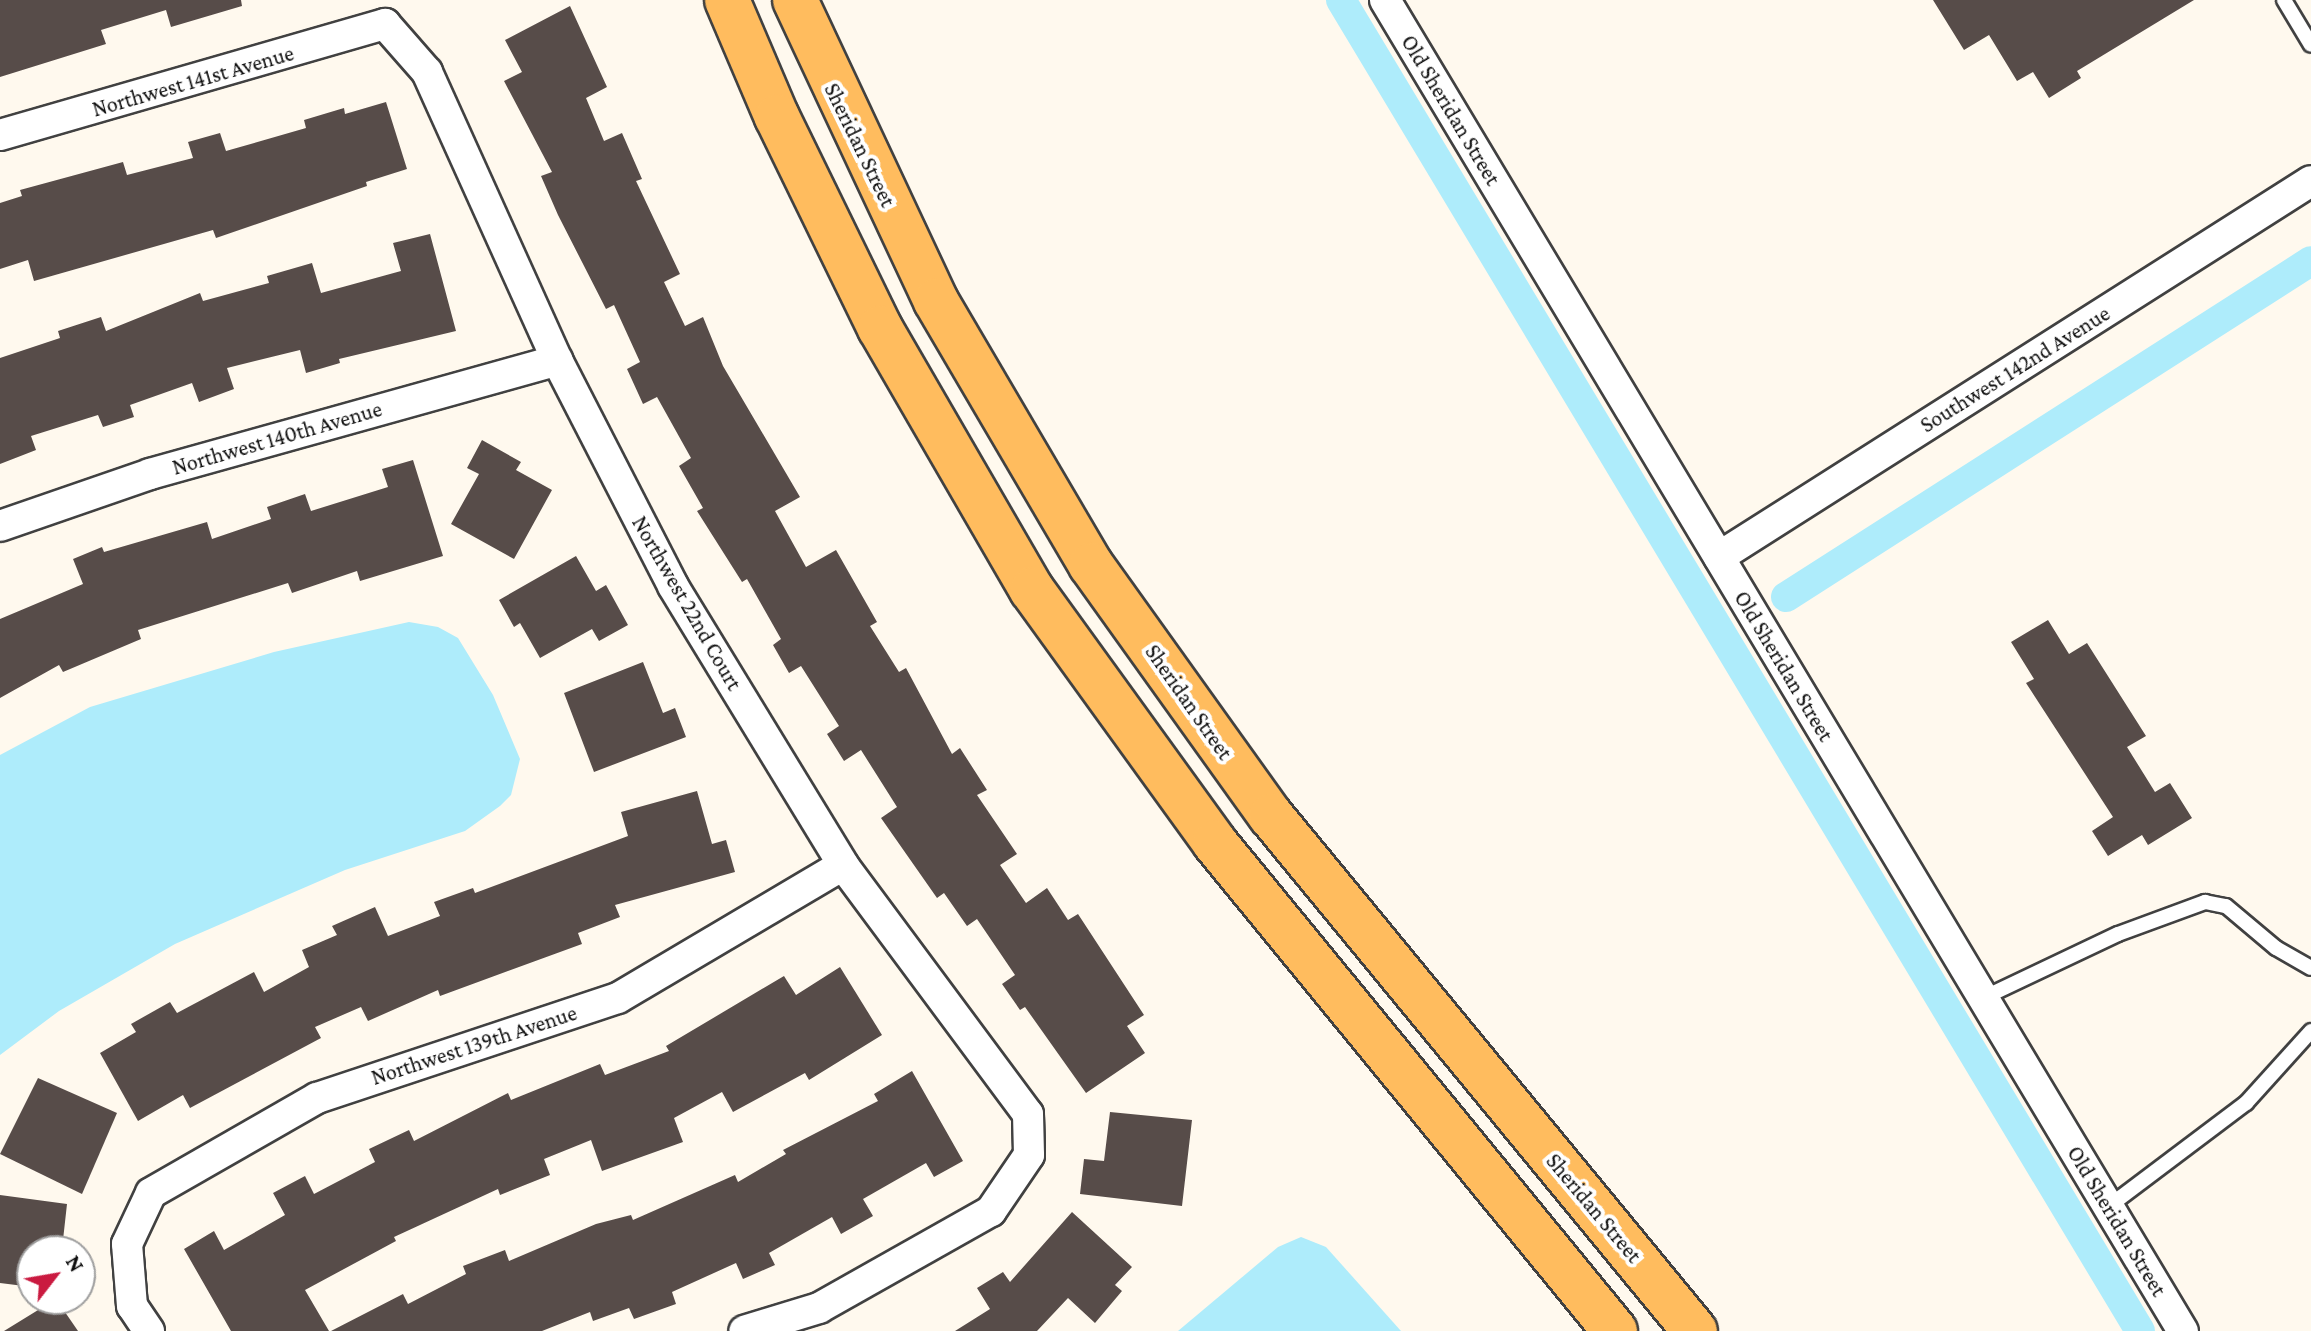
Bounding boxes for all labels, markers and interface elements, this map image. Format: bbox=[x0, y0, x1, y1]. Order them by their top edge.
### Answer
street label: Old Sheridan Street bbox=[1396, 30, 1506, 190]
street label: Northwest 141st Avenue bbox=[89, 40, 297, 122]
street label: Sheridan Street bbox=[819, 79, 901, 211]
street label: Southwest 142nd Avenue bbox=[1915, 300, 2115, 438]
street label: Northwest 140th Avenue bbox=[169, 395, 385, 481]
street label: Northwest 22nd Court bbox=[626, 511, 748, 695]
street label: Old Sheridan Street bbox=[1729, 586, 1839, 746]
street label: Sheridan Street bbox=[1140, 639, 1238, 765]
street label: Northwest 139th Avenue bbox=[368, 999, 580, 1091]
street label: Old Sheridan Street bbox=[2062, 1141, 2172, 1301]
street label: Sheridan Street bbox=[1541, 1148, 1647, 1268]
north arrow bbox=[16, 1235, 96, 1315]
text: N bbox=[61, 1251, 90, 1276]

